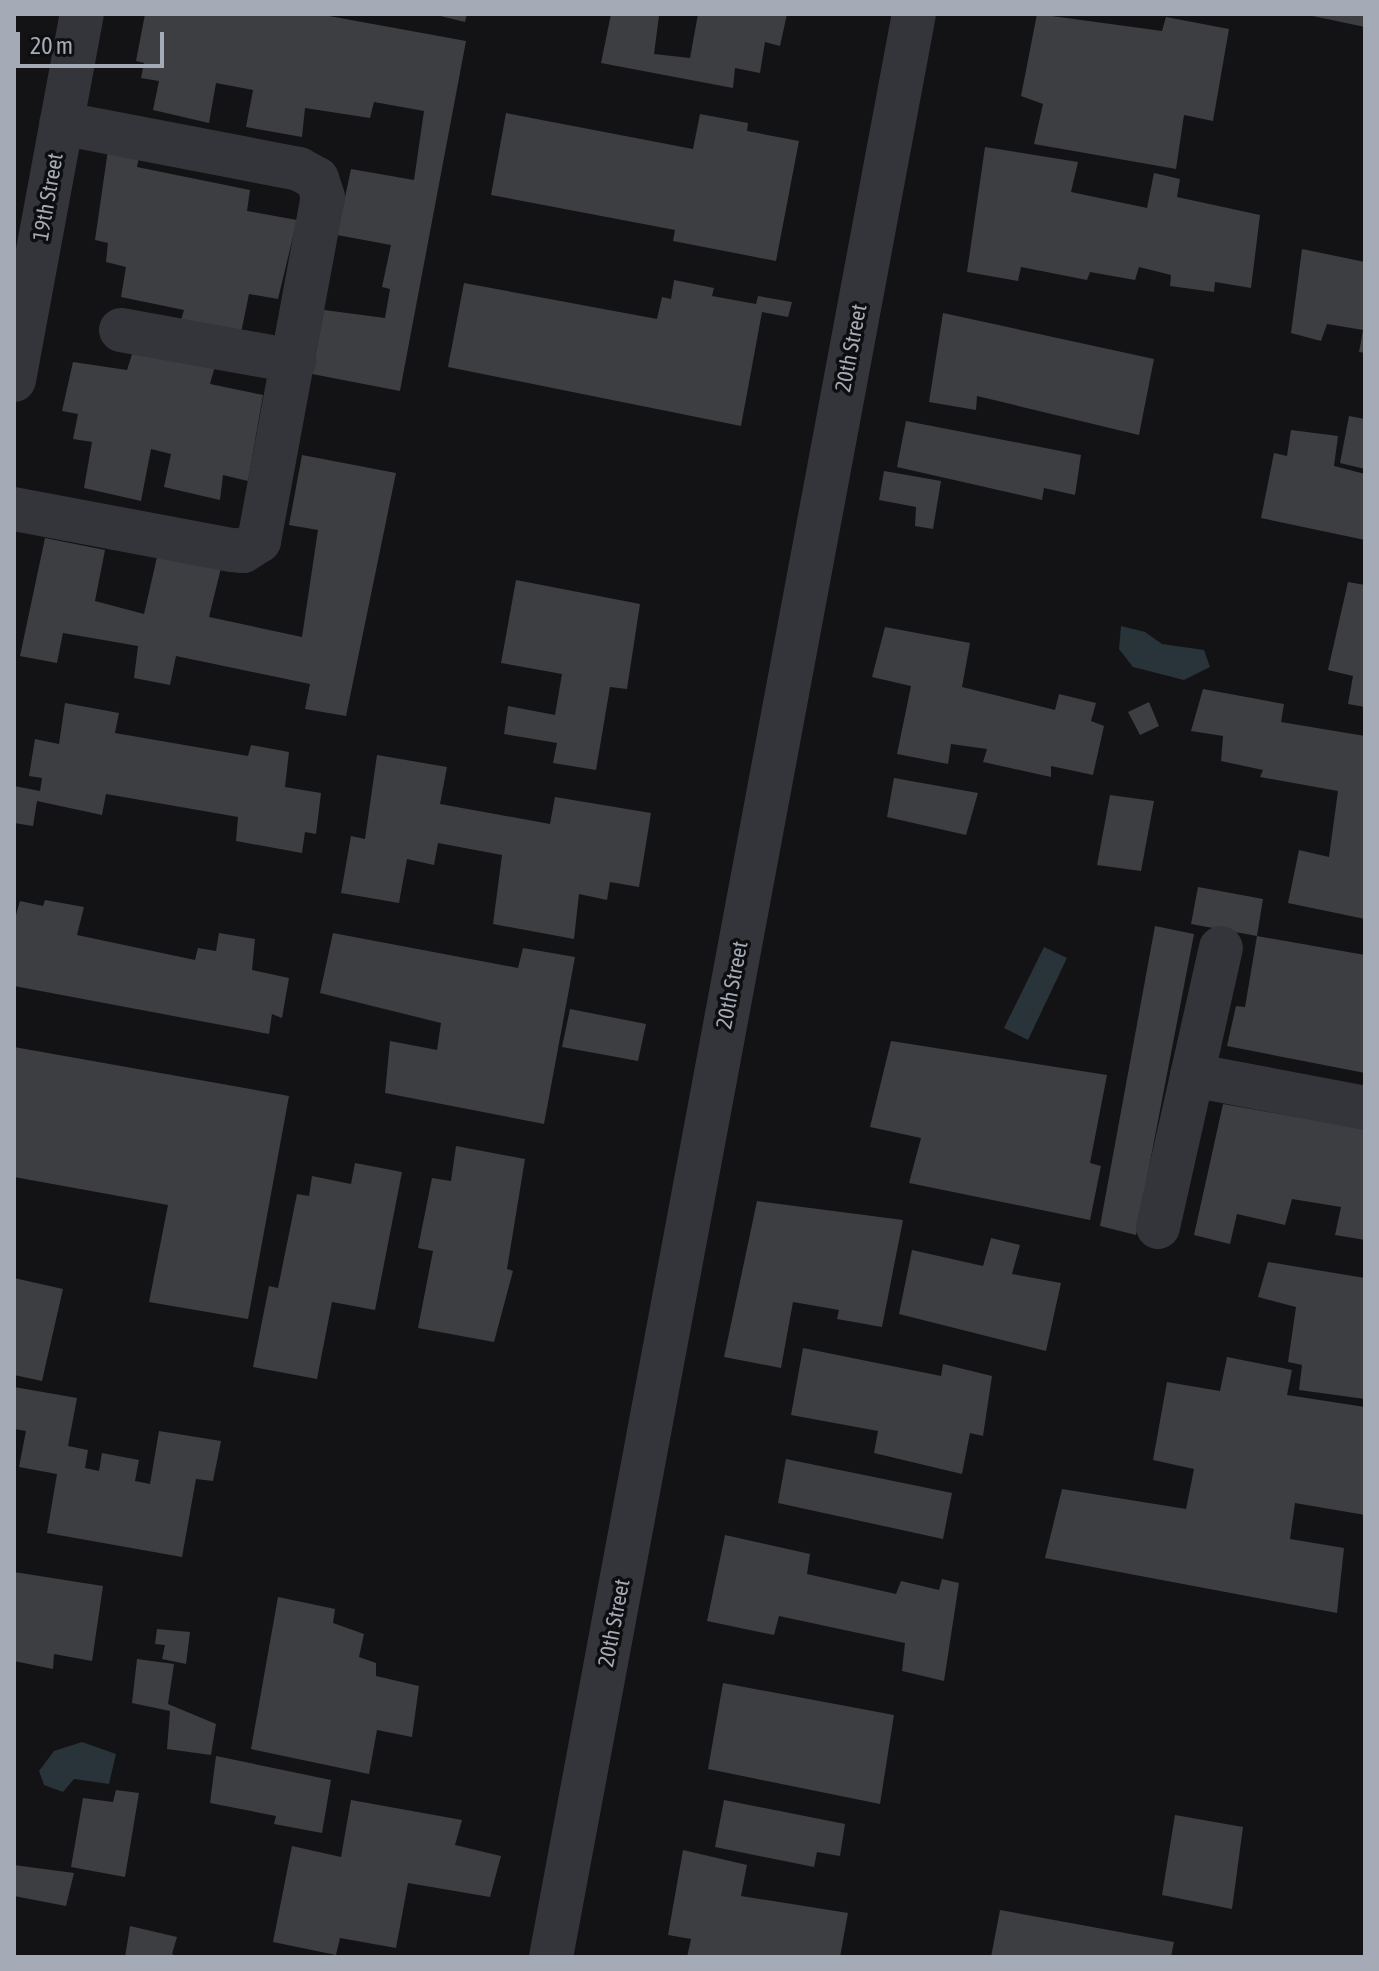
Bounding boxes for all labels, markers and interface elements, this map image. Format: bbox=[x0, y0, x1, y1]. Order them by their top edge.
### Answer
scale bar bbox=[20, 16, 168, 66]
text: 20 m bbox=[30, 32, 73, 59]
street label: 19th Street bbox=[27, 151, 69, 243]
street label: 20th Street bbox=[830, 302, 872, 394]
street label: 20th Street bbox=[711, 939, 753, 1031]
street label: 20th Street bbox=[593, 1577, 635, 1669]

